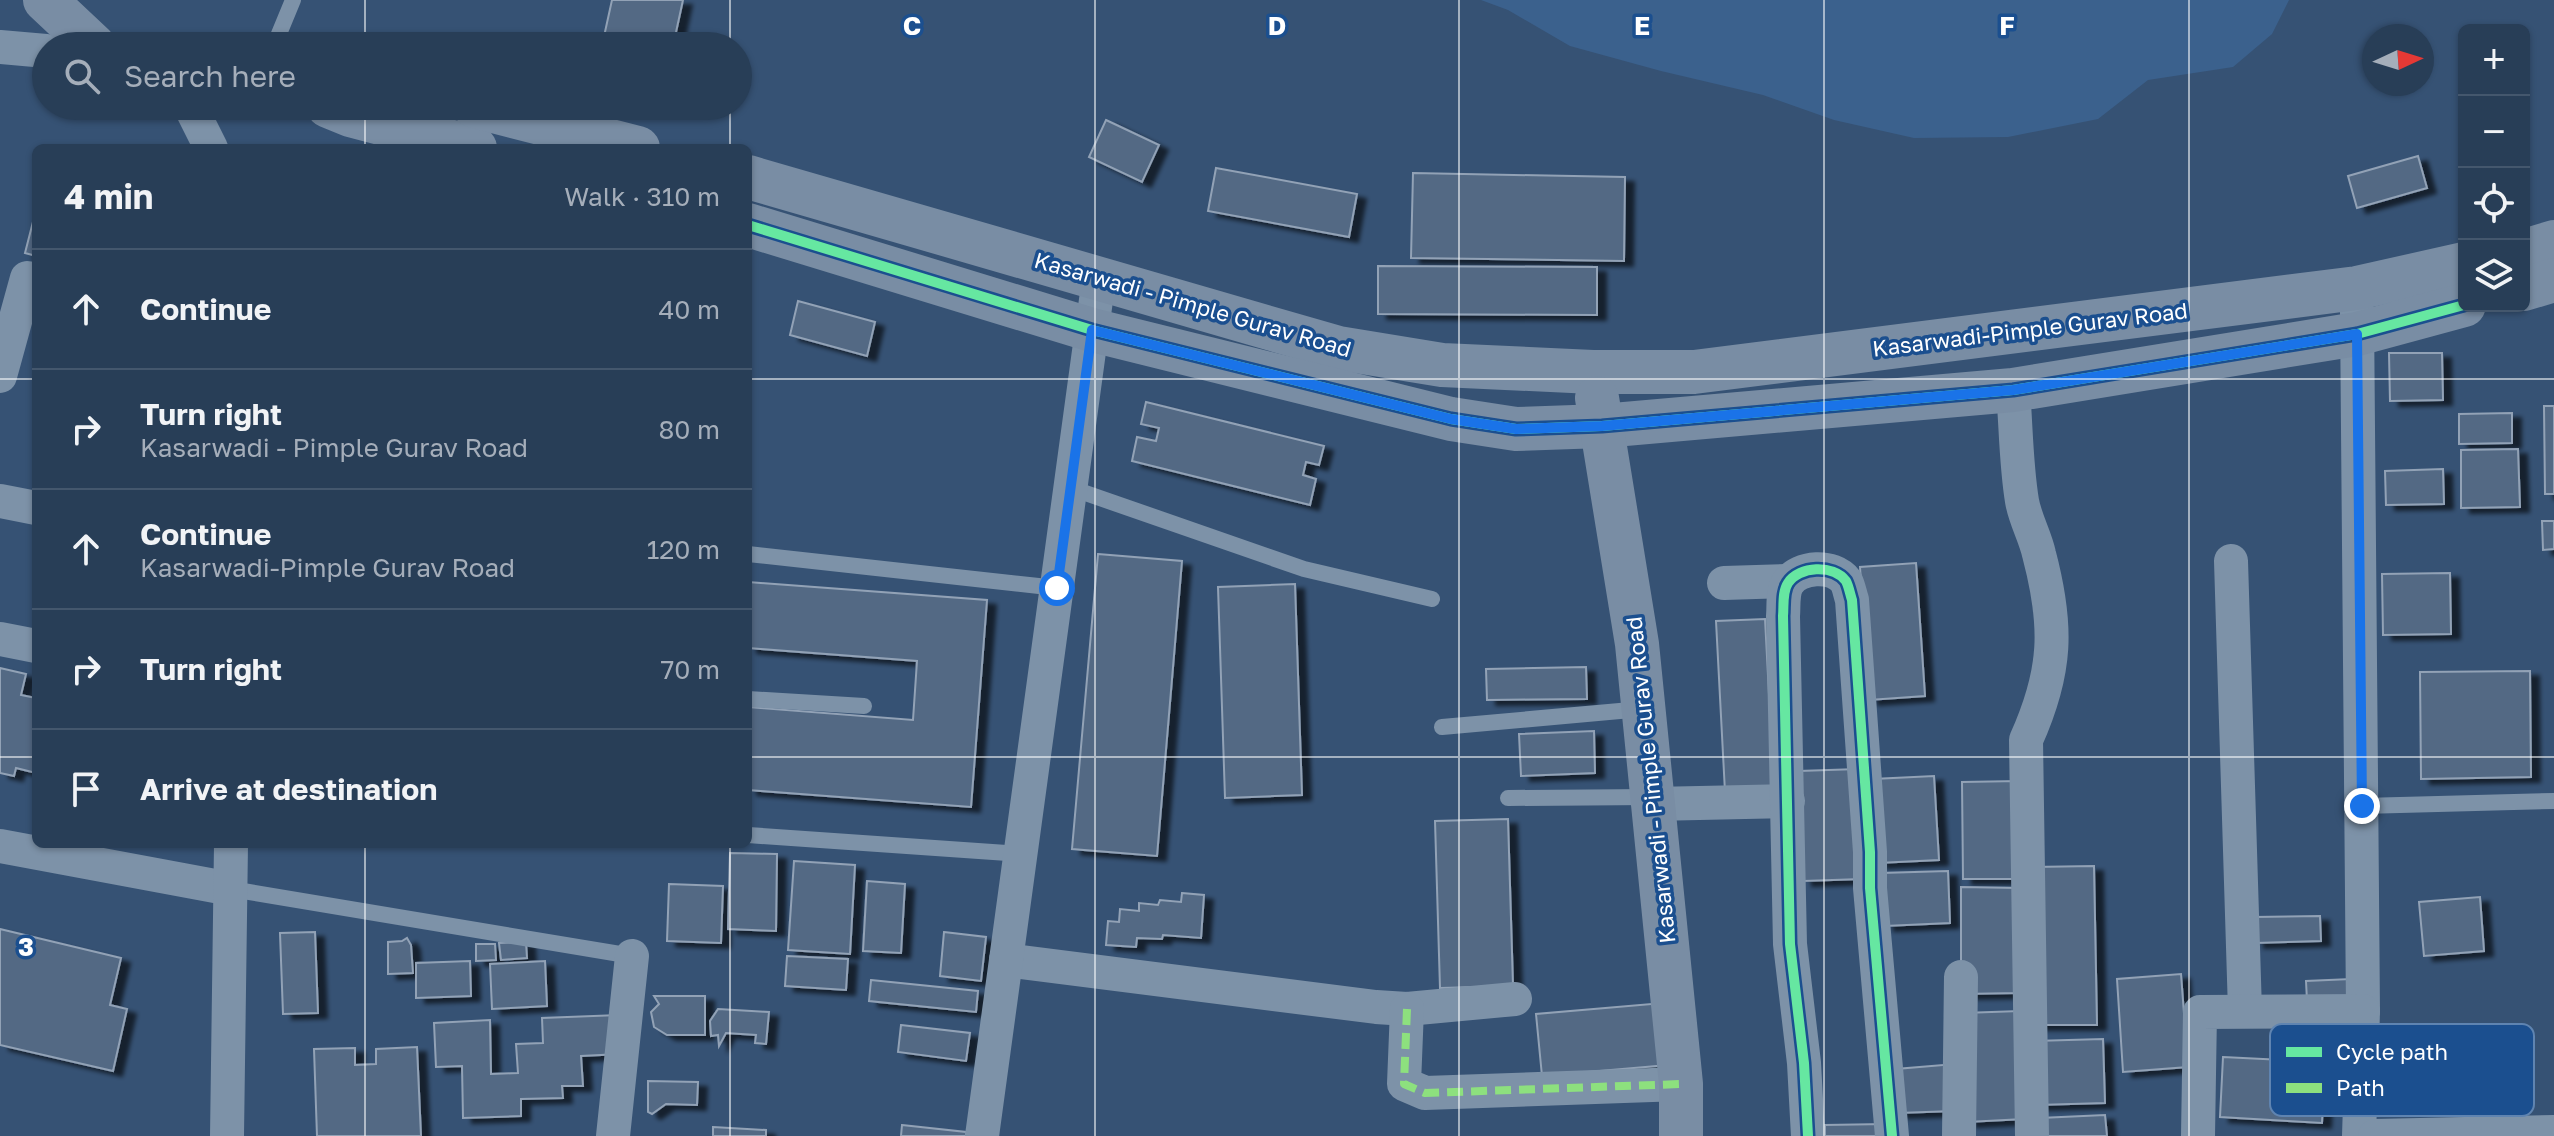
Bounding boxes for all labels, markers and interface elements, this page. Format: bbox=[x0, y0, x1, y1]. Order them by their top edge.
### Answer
text: C bbox=[903, 10, 921, 41]
text: D bbox=[1268, 10, 1286, 41]
text: E bbox=[1634, 10, 1650, 41]
text: F bbox=[1999, 10, 2015, 41]
north arrow bbox=[2362, 24, 2434, 96]
map controls bbox=[2458, 24, 2530, 312]
button: + bbox=[2458, 24, 2530, 96]
search box bbox=[32, 32, 752, 120]
icon: search bbox=[60, 54, 104, 98]
text: Search here bbox=[124, 58, 296, 94]
button: − bbox=[2458, 96, 2530, 168]
button: locate bbox=[2458, 168, 2530, 240]
text: 4 min bbox=[64, 176, 153, 216]
text: Walk · 310 m bbox=[564, 181, 720, 212]
button: layers bbox=[2458, 240, 2530, 312]
street label: Kasarwadi - Pimple Gurav Road bbox=[1031, 246, 1355, 362]
icon: ahead bbox=[64, 287, 108, 331]
text: Continue bbox=[140, 291, 271, 327]
text: 40 m bbox=[659, 294, 720, 325]
street label: Kasarwadi-Pimple Gurav Road bbox=[1871, 296, 2189, 362]
text: Turn right bbox=[140, 396, 282, 432]
icon: right bbox=[64, 407, 108, 451]
text: 80 m bbox=[659, 414, 720, 445]
text: Kasarwadi - Pimple Gurav Road bbox=[140, 432, 528, 463]
text: Continue bbox=[140, 516, 271, 552]
icon: ahead bbox=[64, 527, 108, 571]
text: 120 m bbox=[647, 534, 720, 565]
text: Kasarwadi-Pimple Gurav Road bbox=[140, 552, 515, 583]
route start bbox=[1039, 570, 1075, 606]
street label: Kasarwadi - Pimple Gurav Road bbox=[1619, 615, 1681, 945]
icon: right bbox=[64, 647, 108, 691]
text: Turn right bbox=[140, 651, 282, 687]
text: 70 m bbox=[661, 654, 720, 685]
icon: arrive bbox=[64, 767, 108, 811]
text: Arrive at destination bbox=[140, 771, 437, 807]
route end bbox=[2344, 788, 2380, 824]
text: 3 bbox=[18, 931, 34, 962]
legend bbox=[2270, 1024, 2534, 1116]
text: Cycle path bbox=[2336, 1038, 2448, 1065]
text: Path bbox=[2336, 1074, 2385, 1101]

